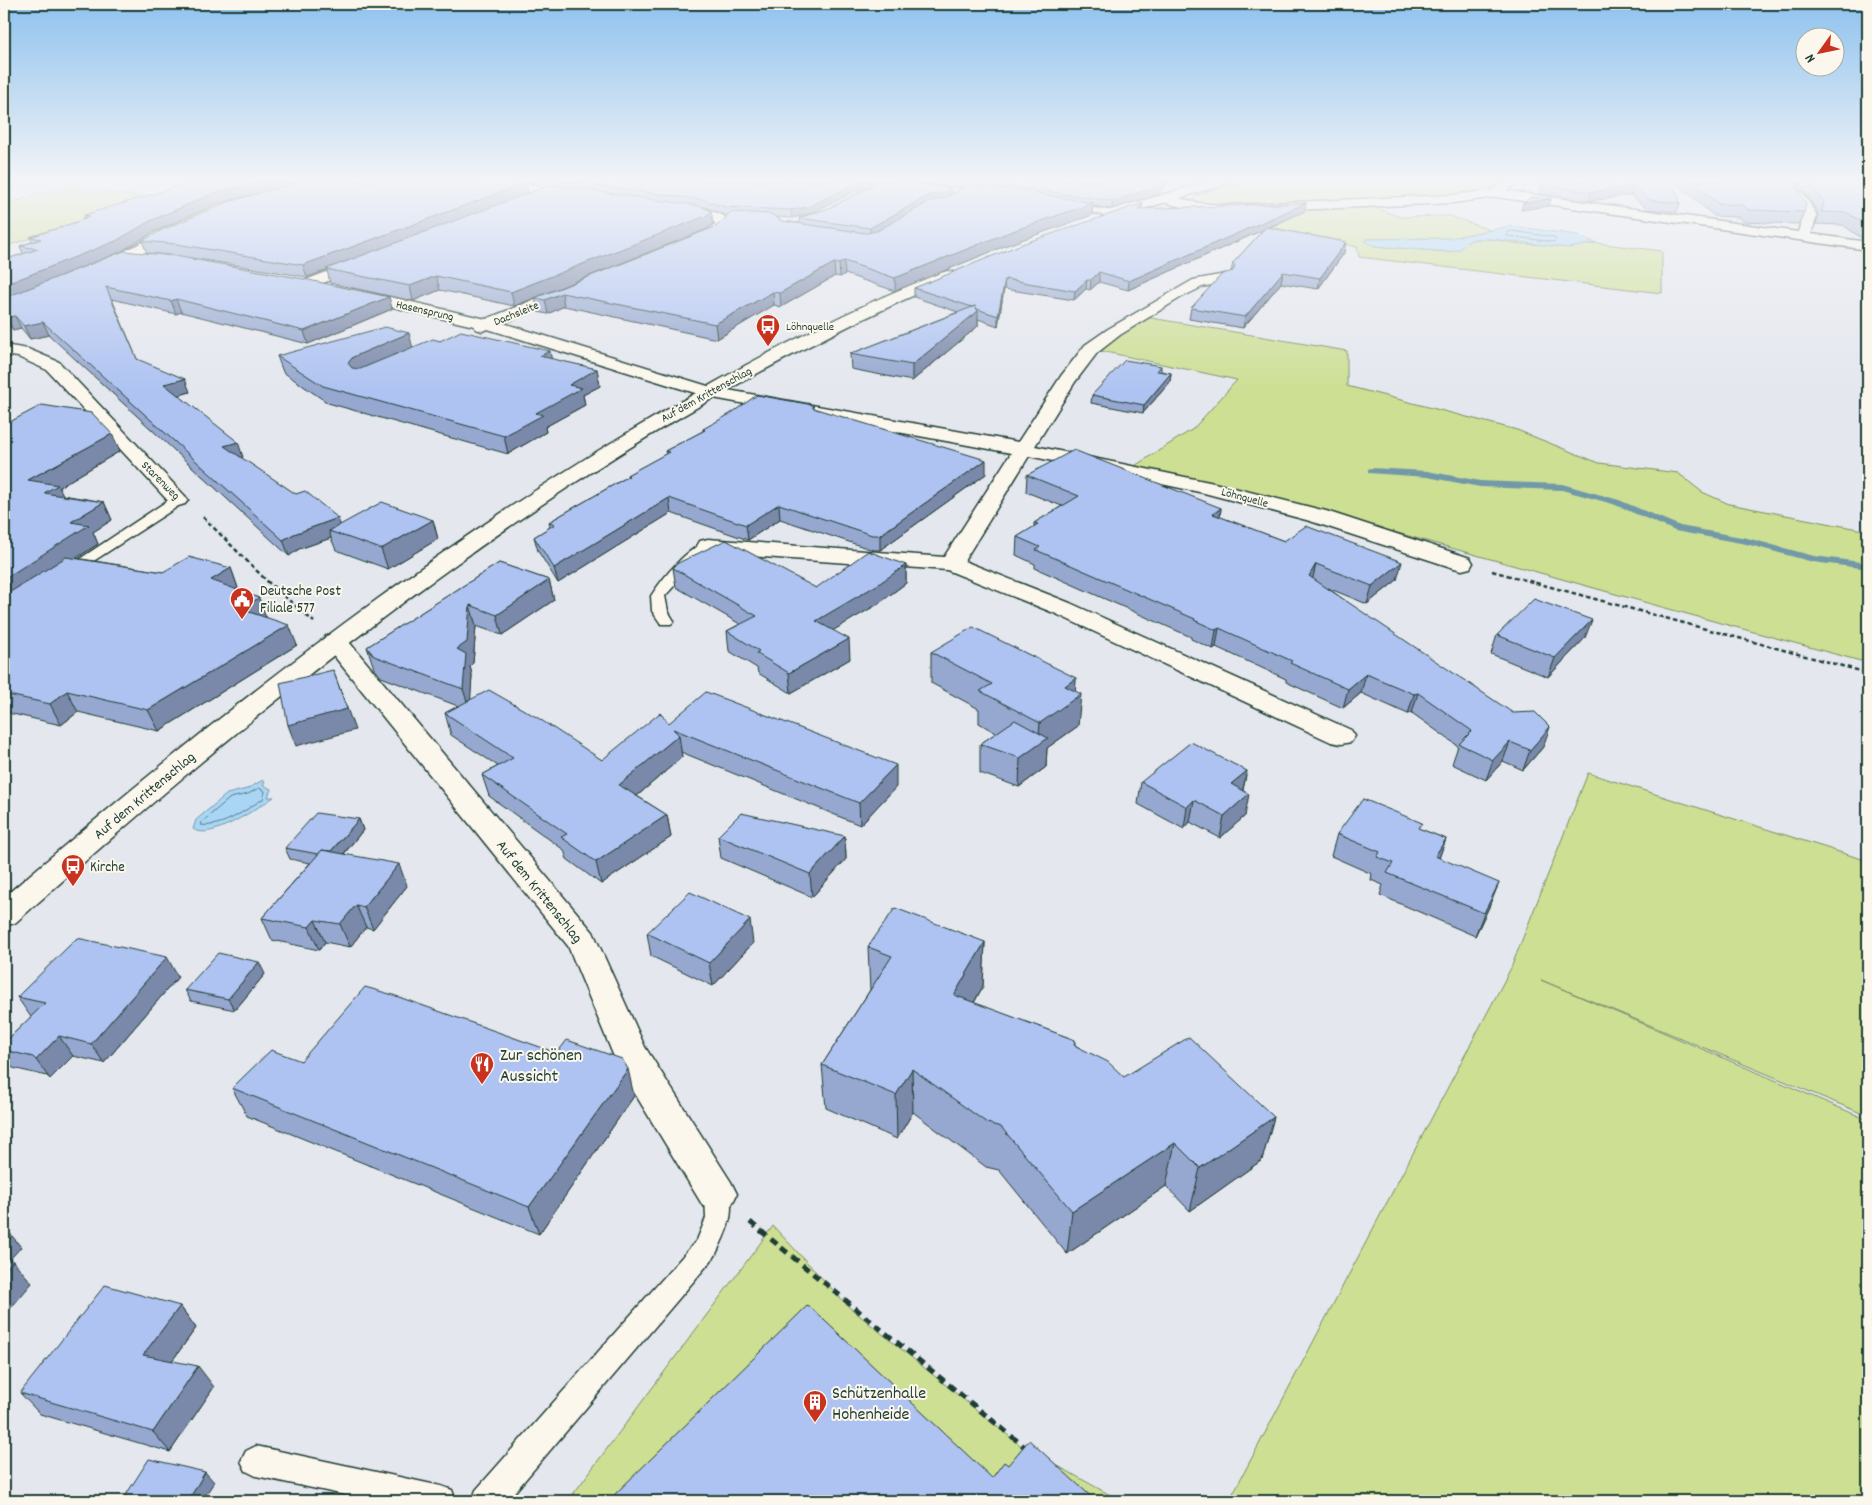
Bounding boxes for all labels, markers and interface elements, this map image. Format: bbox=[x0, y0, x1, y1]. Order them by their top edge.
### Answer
north arrow bbox=[1794, 28, 1844, 78]
text: N bbox=[1800, 50, 1821, 66]
street label: Hasensprung bbox=[394, 297, 455, 326]
street label: Dachsleite bbox=[491, 298, 542, 331]
bus stop icon: Löhnquelle bbox=[755, 313, 781, 347]
place label: Löhnquelle bbox=[786, 319, 834, 336]
street label: Auf dem Krittenschlag bbox=[658, 363, 755, 427]
street label: Starenweg bbox=[137, 458, 183, 504]
street label: Löhnquelle bbox=[1219, 484, 1270, 513]
place label: Deutsche Post Filiale 577 bbox=[260, 581, 341, 620]
public building icon: Deutsche Post Filiale 577 bbox=[229, 586, 255, 620]
street label: Auf dem Krittenschlag bbox=[90, 747, 201, 846]
street label: Auf dem Krittenschlag bbox=[490, 836, 587, 949]
bus stop icon: Kirche bbox=[60, 853, 86, 887]
place label: Kirche bbox=[90, 857, 125, 879]
place label: Zur schönen Aussicht bbox=[500, 1044, 582, 1090]
restaurant icon: Zur schönen Aussicht bbox=[469, 1051, 495, 1085]
place label: Schützenhalle Hohenheide bbox=[832, 1382, 926, 1428]
building icon: Schützenhalle Hohenheide bbox=[802, 1389, 828, 1423]

